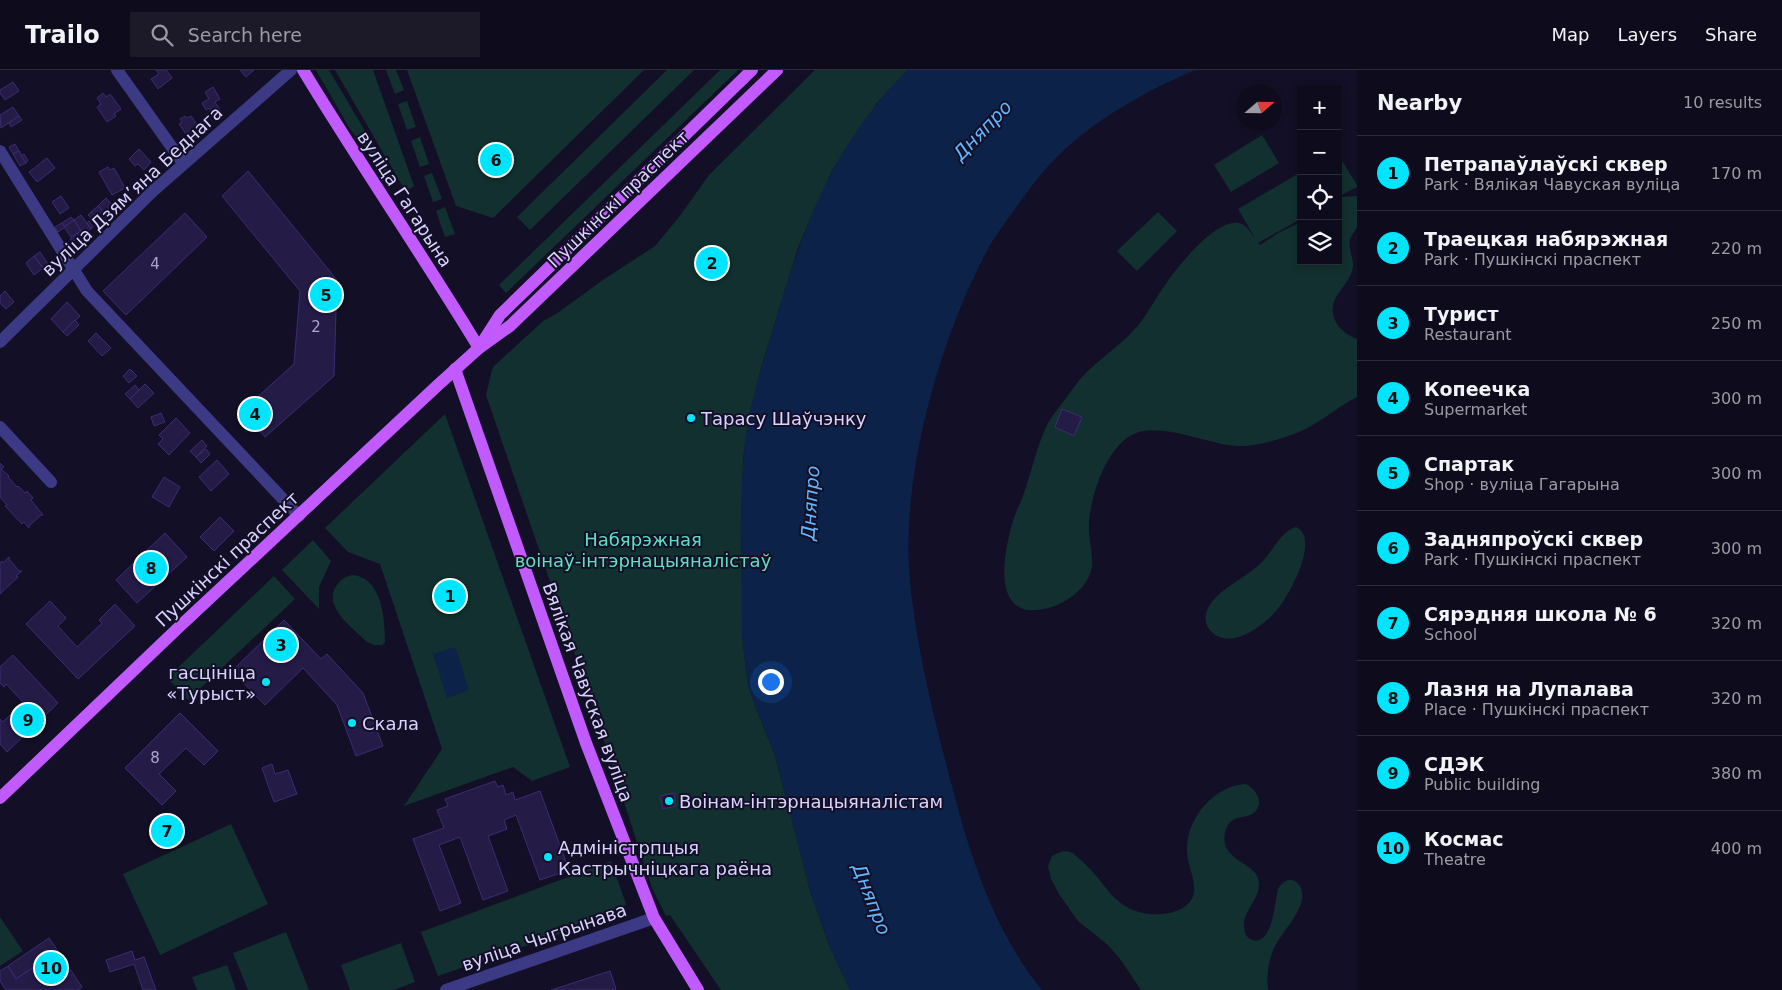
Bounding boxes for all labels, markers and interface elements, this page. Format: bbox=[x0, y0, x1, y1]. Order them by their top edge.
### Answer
search box bbox=[130, 12, 480, 57]
text: Trailo bbox=[25, 21, 100, 49]
icon: search bbox=[148, 21, 176, 49]
text: Search here bbox=[188, 24, 302, 46]
text: Map bbox=[1551, 24, 1589, 45]
text: Layers bbox=[1617, 24, 1677, 45]
text: Share bbox=[1705, 24, 1757, 45]
north arrow bbox=[1237, 85, 1282, 130]
map controls bbox=[1297, 85, 1342, 265]
button: + bbox=[1297, 85, 1342, 130]
text: Nearby bbox=[1377, 91, 1462, 115]
text: 10 results bbox=[1683, 93, 1762, 112]
water label: Дняпро bbox=[947, 95, 1016, 165]
street label: вуліца Дзямʼяна Беднага bbox=[37, 102, 227, 280]
street label: Пушкінскі праспект bbox=[543, 126, 693, 272]
street label: вуліца Гагарына bbox=[353, 127, 457, 271]
button: − bbox=[1297, 130, 1342, 175]
pin: 6 bbox=[480, 141, 512, 179]
text: Петрапаўлаўскі сквер bbox=[1424, 153, 1668, 175]
text: 1 bbox=[1387, 164, 1399, 183]
text: 170 m bbox=[1711, 164, 1762, 183]
button: locate bbox=[1297, 175, 1342, 220]
text: Park · Вялікая Чавуская вуліца bbox=[1424, 175, 1680, 194]
button: layers bbox=[1297, 220, 1342, 265]
text: Траецкая набярэжная bbox=[1424, 228, 1668, 250]
text: 2 bbox=[1387, 239, 1399, 258]
text: 220 m bbox=[1711, 239, 1762, 258]
pin: 2 bbox=[696, 244, 728, 282]
text: Park · Пушкінскі праспект bbox=[1424, 250, 1641, 269]
house number: 4 bbox=[150, 255, 160, 273]
pin: 5 bbox=[310, 276, 342, 314]
text: Турист bbox=[1424, 303, 1499, 325]
text: 3 bbox=[1387, 314, 1399, 333]
text: 250 m bbox=[1711, 314, 1762, 333]
house number: 2 bbox=[311, 318, 321, 336]
text: Restaurant bbox=[1424, 325, 1512, 344]
text: Копеечка bbox=[1424, 378, 1530, 400]
text: 4 bbox=[1387, 389, 1399, 408]
text: 300 m bbox=[1711, 389, 1762, 408]
pin: 4 bbox=[239, 395, 271, 433]
text: Supermarket bbox=[1424, 400, 1527, 419]
place label: Тарасу Шаўчэнку bbox=[700, 408, 867, 429]
marker: Тарасу Шаўчэнку bbox=[685, 412, 697, 424]
text: Спартак bbox=[1424, 453, 1514, 475]
text: 5 bbox=[1387, 464, 1399, 483]
text: 300 m bbox=[1711, 464, 1762, 483]
water label: Дняпро bbox=[796, 465, 824, 542]
text: Shop · вуліца Гагарына bbox=[1424, 475, 1620, 494]
street label: Пушкінскі праспект bbox=[151, 487, 303, 631]
text: Задняпроўскі сквер bbox=[1424, 528, 1643, 550]
park label: Набярэжная воінаў-інтэрнацыяналістаў bbox=[515, 529, 772, 571]
text: 6 bbox=[1387, 539, 1399, 558]
text: 300 m bbox=[1711, 539, 1762, 558]
pin: 8 bbox=[135, 549, 167, 587]
text: Park · Пушкінскі праспект bbox=[1424, 550, 1641, 569]
pin: 1 bbox=[434, 577, 466, 615]
street label: Вялікая Чавуская вуліца bbox=[538, 579, 638, 805]
text: Сярэдняя школа № 6 bbox=[1424, 603, 1657, 625]
text: 7 bbox=[1387, 614, 1399, 633]
text: 320 m bbox=[1711, 614, 1762, 633]
text: School bbox=[1424, 625, 1477, 644]
pin: 3 bbox=[265, 626, 297, 664]
place label: гасцініца «Турыст» bbox=[166, 662, 256, 704]
your location bbox=[758, 669, 784, 695]
marker: гасцініца «Турыст» bbox=[260, 676, 272, 688]
text: Лазня на Лупалава bbox=[1424, 678, 1634, 700]
text: 8 bbox=[1387, 689, 1399, 708]
text: 320 m bbox=[1711, 689, 1762, 708]
text: Place · Пушкінскі праспект bbox=[1424, 700, 1649, 719]
pin: 9 bbox=[12, 701, 44, 739]
place label: Скала bbox=[362, 713, 419, 734]
marker: Скала bbox=[346, 717, 358, 729]
house number: 8 bbox=[150, 749, 160, 767]
text: СДЭК bbox=[1424, 753, 1484, 775]
text: 9 bbox=[1387, 764, 1399, 783]
text: 380 m bbox=[1711, 764, 1762, 783]
text: Public building bbox=[1424, 775, 1541, 794]
place label: Воінам-інтэрнацыяналістам bbox=[679, 791, 943, 812]
marker: Воінам-інтэрнацыяналістам bbox=[663, 795, 675, 807]
pin: 7 bbox=[151, 812, 183, 850]
text: Космас bbox=[1424, 828, 1503, 850]
place label: Адміністрпцыя Кастрычніцкага раёна bbox=[558, 837, 772, 879]
text: 10 bbox=[1382, 839, 1404, 858]
text: 400 m bbox=[1711, 839, 1762, 858]
text: Theatre bbox=[1424, 850, 1486, 869]
marker: Адміністрпцыя Кастрычніцкага раёна bbox=[542, 851, 554, 863]
water label: Дняпро bbox=[848, 859, 896, 938]
street label: вуліца Чыгрынава bbox=[459, 899, 629, 975]
pin: 10 bbox=[35, 949, 67, 987]

